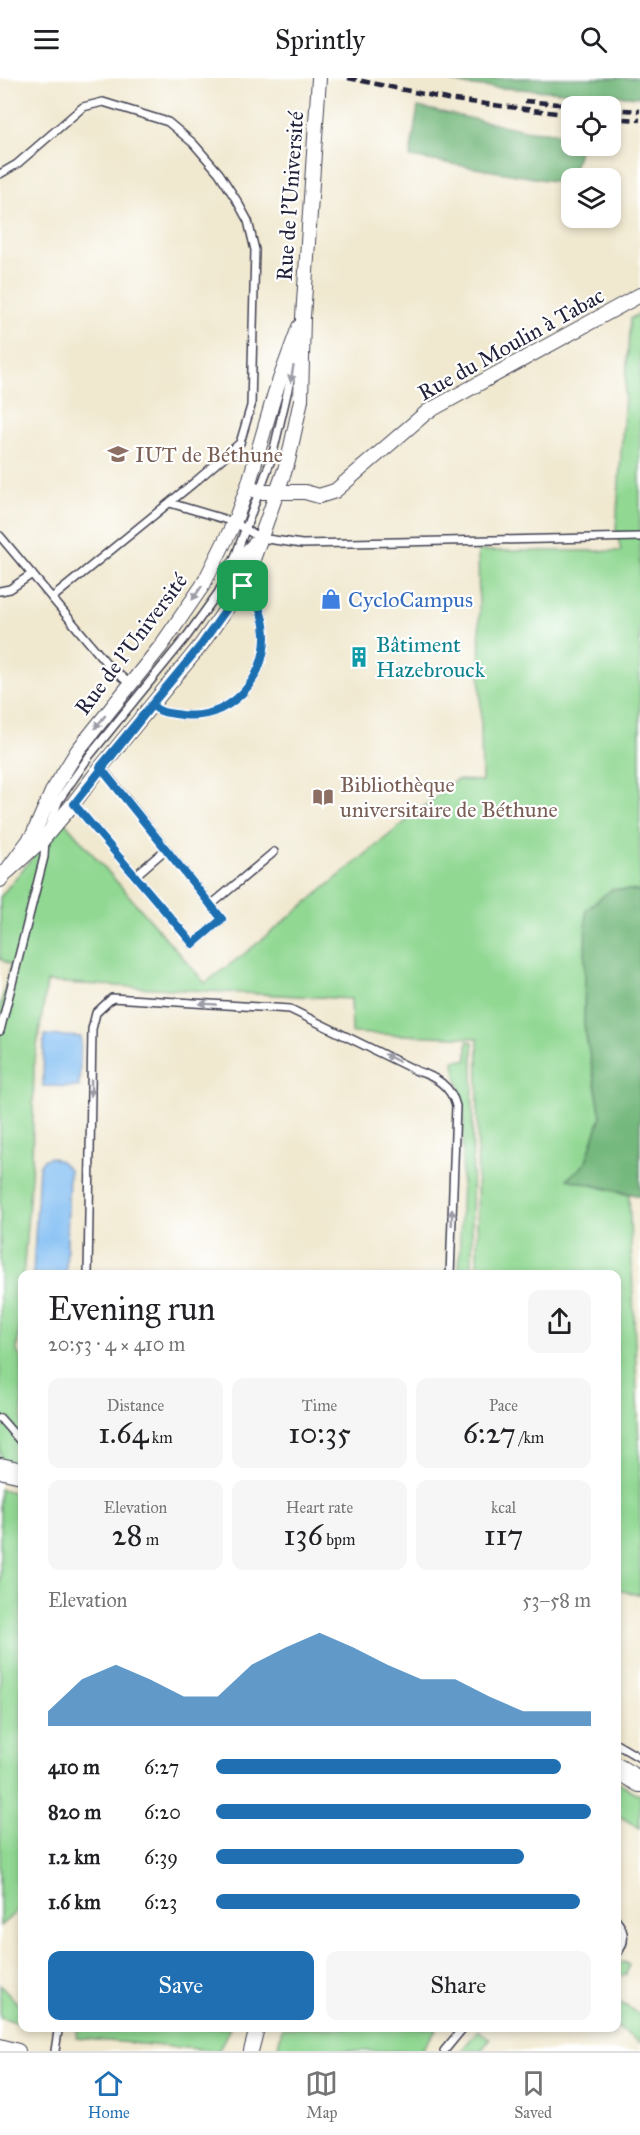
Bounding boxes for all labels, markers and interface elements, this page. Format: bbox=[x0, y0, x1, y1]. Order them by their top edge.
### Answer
icon: menu bbox=[30, 23, 63, 56]
text: Sprintly bbox=[275, 23, 365, 56]
icon: search bbox=[577, 23, 610, 56]
map controls bbox=[561, 96, 621, 228]
button: locate bbox=[561, 96, 621, 156]
street label: Rue de l'Université bbox=[271, 109, 309, 282]
button: layers bbox=[561, 168, 621, 228]
street label: Rue du Moulin à Tabac bbox=[413, 282, 609, 406]
one-way arrow bbox=[288, 365, 297, 384]
place label: IUT de Béthune bbox=[135, 441, 283, 468]
school or university icon: IUT de Béthune bbox=[106, 442, 130, 466]
pin bbox=[217, 560, 268, 611]
street label: Rue de l'Université bbox=[69, 567, 194, 720]
icon: arrive bbox=[226, 569, 259, 602]
one-way arrow bbox=[191, 585, 203, 601]
place label: CycloCampus bbox=[348, 586, 473, 613]
shop icon: CycloCampus bbox=[319, 587, 343, 611]
place label: Bâtiment Hazebrouck bbox=[376, 631, 486, 683]
building icon: Bâtiment Hazebrouck bbox=[347, 645, 371, 669]
one-way arrow bbox=[94, 714, 107, 730]
place label: Bibliothèque universitaire de Béthune bbox=[340, 771, 558, 823]
library icon: Bibliothèque universitaire de Béthune bbox=[311, 785, 335, 809]
one-way arrow bbox=[199, 999, 218, 1008]
one-way arrow bbox=[383, 1053, 400, 1062]
one-way arrow bbox=[86, 1079, 95, 1098]
one-way arrow bbox=[448, 1207, 457, 1226]
text: Evening run bbox=[48, 1289, 215, 1329]
button: share bbox=[528, 1290, 591, 1353]
text: 20:53 · 4 × 410 m bbox=[48, 1332, 185, 1356]
text: Distance bbox=[107, 1396, 164, 1415]
text: Time bbox=[302, 1396, 337, 1415]
text: Pace bbox=[489, 1396, 518, 1415]
text: 1.64 bbox=[98, 1415, 148, 1451]
text: 10:35 bbox=[288, 1415, 351, 1451]
text: 6:27 bbox=[463, 1415, 516, 1451]
text: km bbox=[148, 1428, 173, 1447]
text: /km bbox=[516, 1428, 544, 1447]
text: Elevation bbox=[104, 1498, 167, 1517]
text: Heart rate bbox=[286, 1498, 353, 1517]
text: kcal bbox=[491, 1498, 516, 1517]
text: 28 bbox=[112, 1517, 142, 1553]
text: 136 bbox=[284, 1517, 323, 1553]
text: 117 bbox=[484, 1517, 523, 1553]
text: m bbox=[142, 1530, 159, 1549]
text: bpm bbox=[323, 1530, 355, 1549]
text: Elevation bbox=[48, 1588, 127, 1612]
text: 53–58 m bbox=[522, 1588, 591, 1612]
text: 410 m bbox=[48, 1755, 100, 1779]
text: 6:27 bbox=[144, 1755, 179, 1779]
text: 820 m bbox=[48, 1800, 101, 1824]
text: 6:20 bbox=[144, 1800, 181, 1824]
text: 1.2 km bbox=[48, 1845, 100, 1869]
text: 6:39 bbox=[144, 1845, 178, 1869]
text: 1.6 km bbox=[48, 1890, 101, 1914]
text: 6:23 bbox=[144, 1890, 177, 1914]
button: Save bbox=[48, 1951, 314, 2020]
button: Share bbox=[326, 1951, 591, 2020]
tab: Home bbox=[88, 2067, 130, 2122]
tab: Map bbox=[305, 2067, 338, 2122]
tab: Saved bbox=[514, 2067, 552, 2122]

